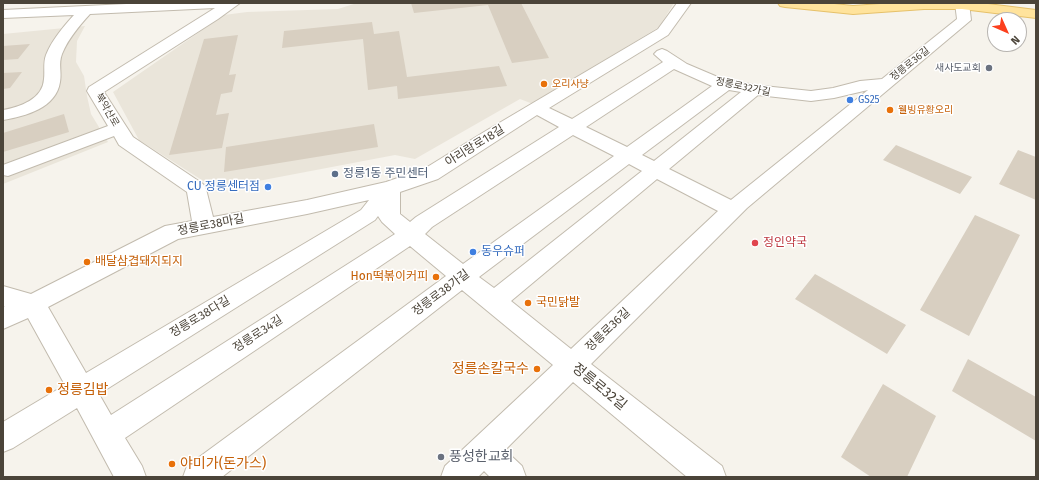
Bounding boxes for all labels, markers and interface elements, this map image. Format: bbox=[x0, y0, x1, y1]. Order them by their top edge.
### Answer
north arrow bbox=[987, 12, 1027, 52]
text: N bbox=[1008, 33, 1022, 47]
street label: 정릉로36길 bbox=[888, 45, 932, 83]
place label: 새사도교회 bbox=[935, 62, 981, 74]
marker: 새사도교회 bbox=[984, 63, 994, 73]
street label: 정릉로32가길 bbox=[714, 75, 772, 99]
place label: 오리사냥 bbox=[552, 78, 589, 90]
marker: 오리사냥 bbox=[539, 79, 549, 89]
street label: 북악산로 bbox=[93, 91, 121, 129]
place label: GS25 bbox=[858, 94, 880, 106]
marker: GS25 bbox=[845, 95, 855, 105]
place label: 웰빙유황오리 bbox=[898, 104, 953, 116]
marker: 웰빙유황오리 bbox=[885, 105, 895, 115]
street label: 아리랑로18길 bbox=[443, 122, 507, 170]
place label: 정릉1동 주민센터 bbox=[343, 167, 429, 181]
marker: 정릉1동 주민센터 bbox=[330, 169, 340, 179]
place label: CU 정릉센터점 bbox=[187, 180, 260, 194]
marker: CU 정릉센터점 bbox=[263, 182, 273, 192]
street label: 정릉로38마길 bbox=[176, 211, 246, 239]
place label: 정인약국 bbox=[763, 236, 807, 250]
marker: 정인약국 bbox=[750, 238, 760, 248]
place label: 동우슈퍼 bbox=[481, 245, 525, 259]
marker: 동우슈퍼 bbox=[468, 247, 478, 257]
place label: 배달삼겹돼지되지 bbox=[95, 255, 183, 269]
marker: 배달삼겹돼지되지 bbox=[82, 257, 92, 267]
street label: 정릉로38가길 bbox=[410, 267, 472, 319]
place label: Hon떡볶이커피 bbox=[351, 270, 428, 284]
marker: Hon떡볶이커피 bbox=[431, 272, 441, 282]
street label: 정릉로38다길 bbox=[167, 293, 233, 341]
place label: 국민닭발 bbox=[536, 296, 580, 310]
marker: 국민닭발 bbox=[523, 298, 533, 308]
street label: 정릉로36길 bbox=[583, 305, 633, 355]
street label: 정릉로34길 bbox=[230, 313, 286, 355]
street label: 정릉로32길 bbox=[568, 360, 630, 414]
place label: 정릉손칼국수 bbox=[452, 361, 529, 377]
marker: 정릉손칼국수 bbox=[532, 364, 542, 374]
place label: 정릉김밥 bbox=[57, 382, 109, 398]
marker: 정릉김밥 bbox=[44, 385, 54, 395]
place label: 풍성한교회 bbox=[449, 449, 513, 465]
marker: 풍성한교회 bbox=[436, 452, 446, 462]
place label: 야미가(돈가스) bbox=[180, 456, 266, 472]
marker: 야미가(돈가스) bbox=[167, 459, 177, 469]

